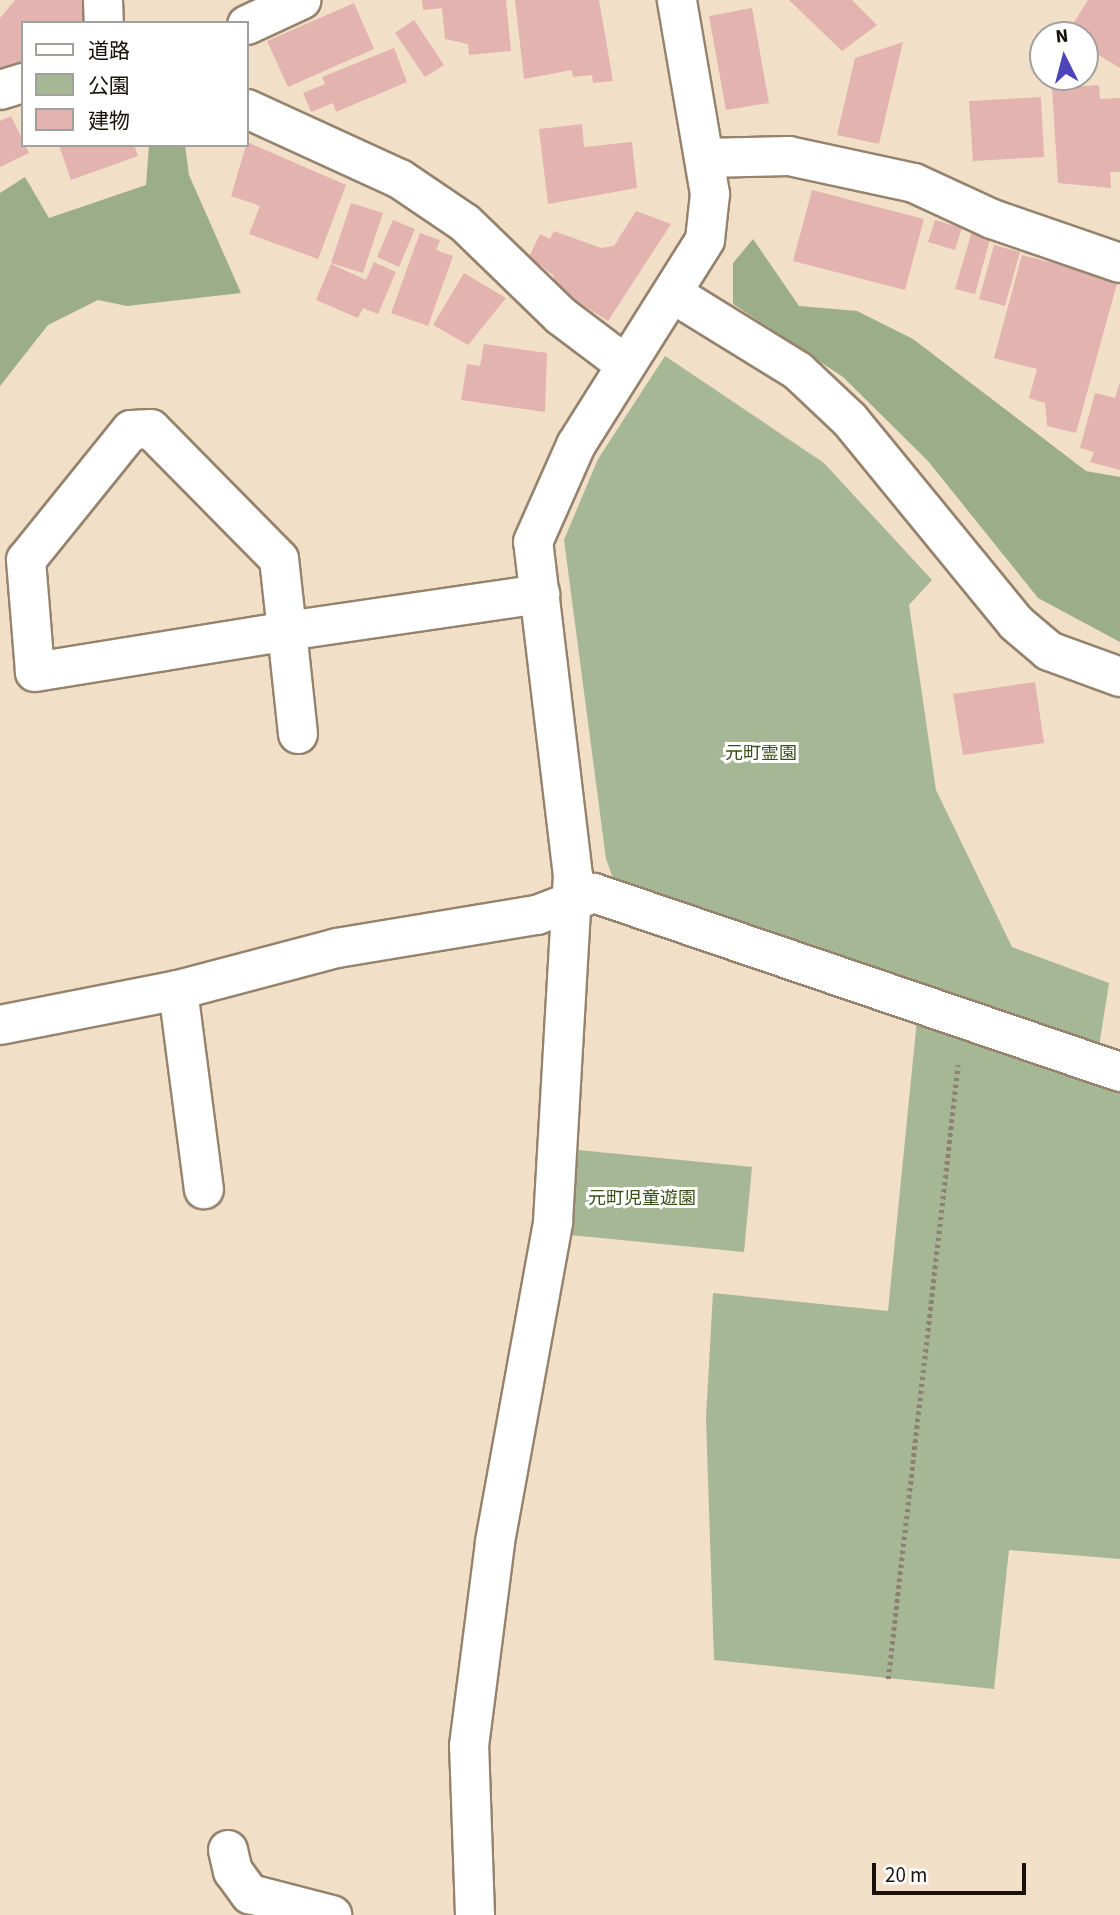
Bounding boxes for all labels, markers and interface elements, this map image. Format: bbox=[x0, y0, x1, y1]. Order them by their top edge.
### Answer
legend bbox=[21, 21, 248, 147]
north arrow bbox=[1029, 21, 1099, 91]
text: N bbox=[1054, 23, 1070, 51]
text: 道路 bbox=[88, 36, 130, 66]
text: 公園 bbox=[88, 71, 130, 101]
text: 建物 bbox=[88, 106, 130, 136]
park label: 元町霊園 bbox=[725, 743, 797, 765]
park label: 元町児童遊園 bbox=[588, 1188, 696, 1210]
scale bar bbox=[875, 1848, 1029, 1892]
text: 20 m bbox=[885, 1860, 927, 1890]

